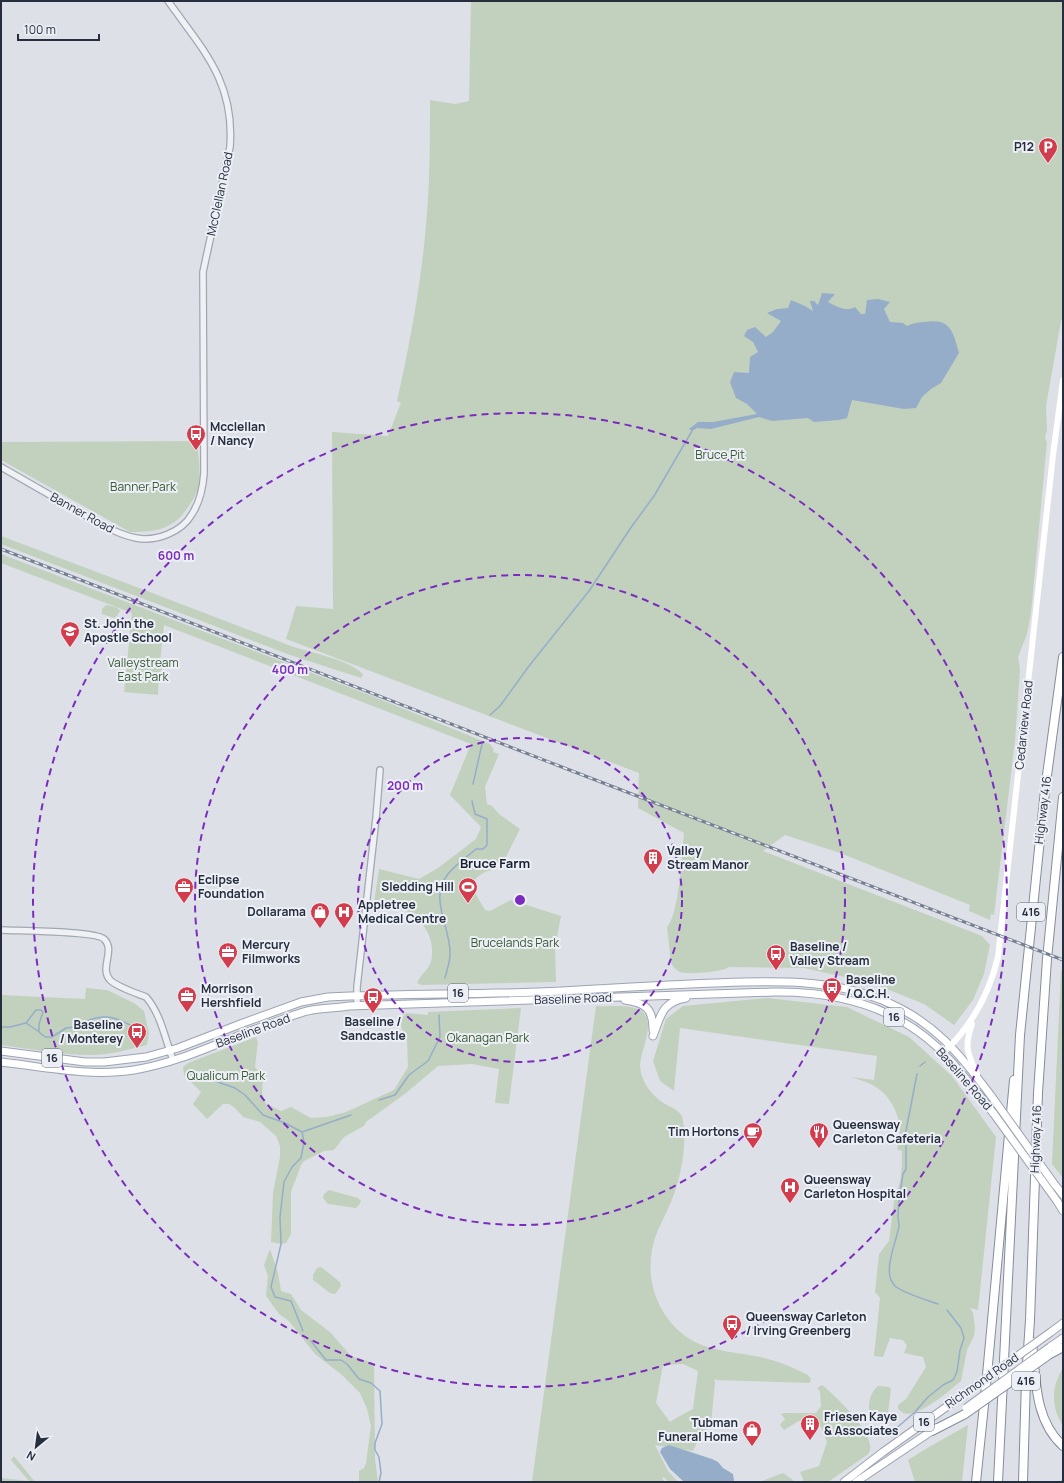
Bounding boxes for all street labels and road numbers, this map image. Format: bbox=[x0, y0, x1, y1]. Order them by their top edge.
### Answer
street label: McClellan Road bbox=[202, 150, 237, 237]
street label: Banner Road bbox=[47, 488, 117, 537]
street label: Cedarview Road bbox=[1010, 680, 1037, 770]
street label: Highway 416 bbox=[1030, 775, 1055, 845]
road number: 416 bbox=[1017, 903, 1045, 921]
road number: 16 bbox=[448, 984, 468, 1002]
street label: Baseline Road bbox=[534, 989, 612, 1008]
road number: 16 bbox=[884, 1008, 904, 1026]
street label: Baseline Road bbox=[213, 1009, 292, 1052]
street label: Baseline Road bbox=[932, 1044, 996, 1114]
road number: 16 bbox=[42, 1049, 62, 1067]
street label: Highway 416 bbox=[1026, 1105, 1045, 1173]
street label: Richmond Road bbox=[941, 1349, 1022, 1412]
road number: 416 bbox=[1012, 1372, 1040, 1390]
road number: 16 bbox=[914, 1413, 934, 1431]

